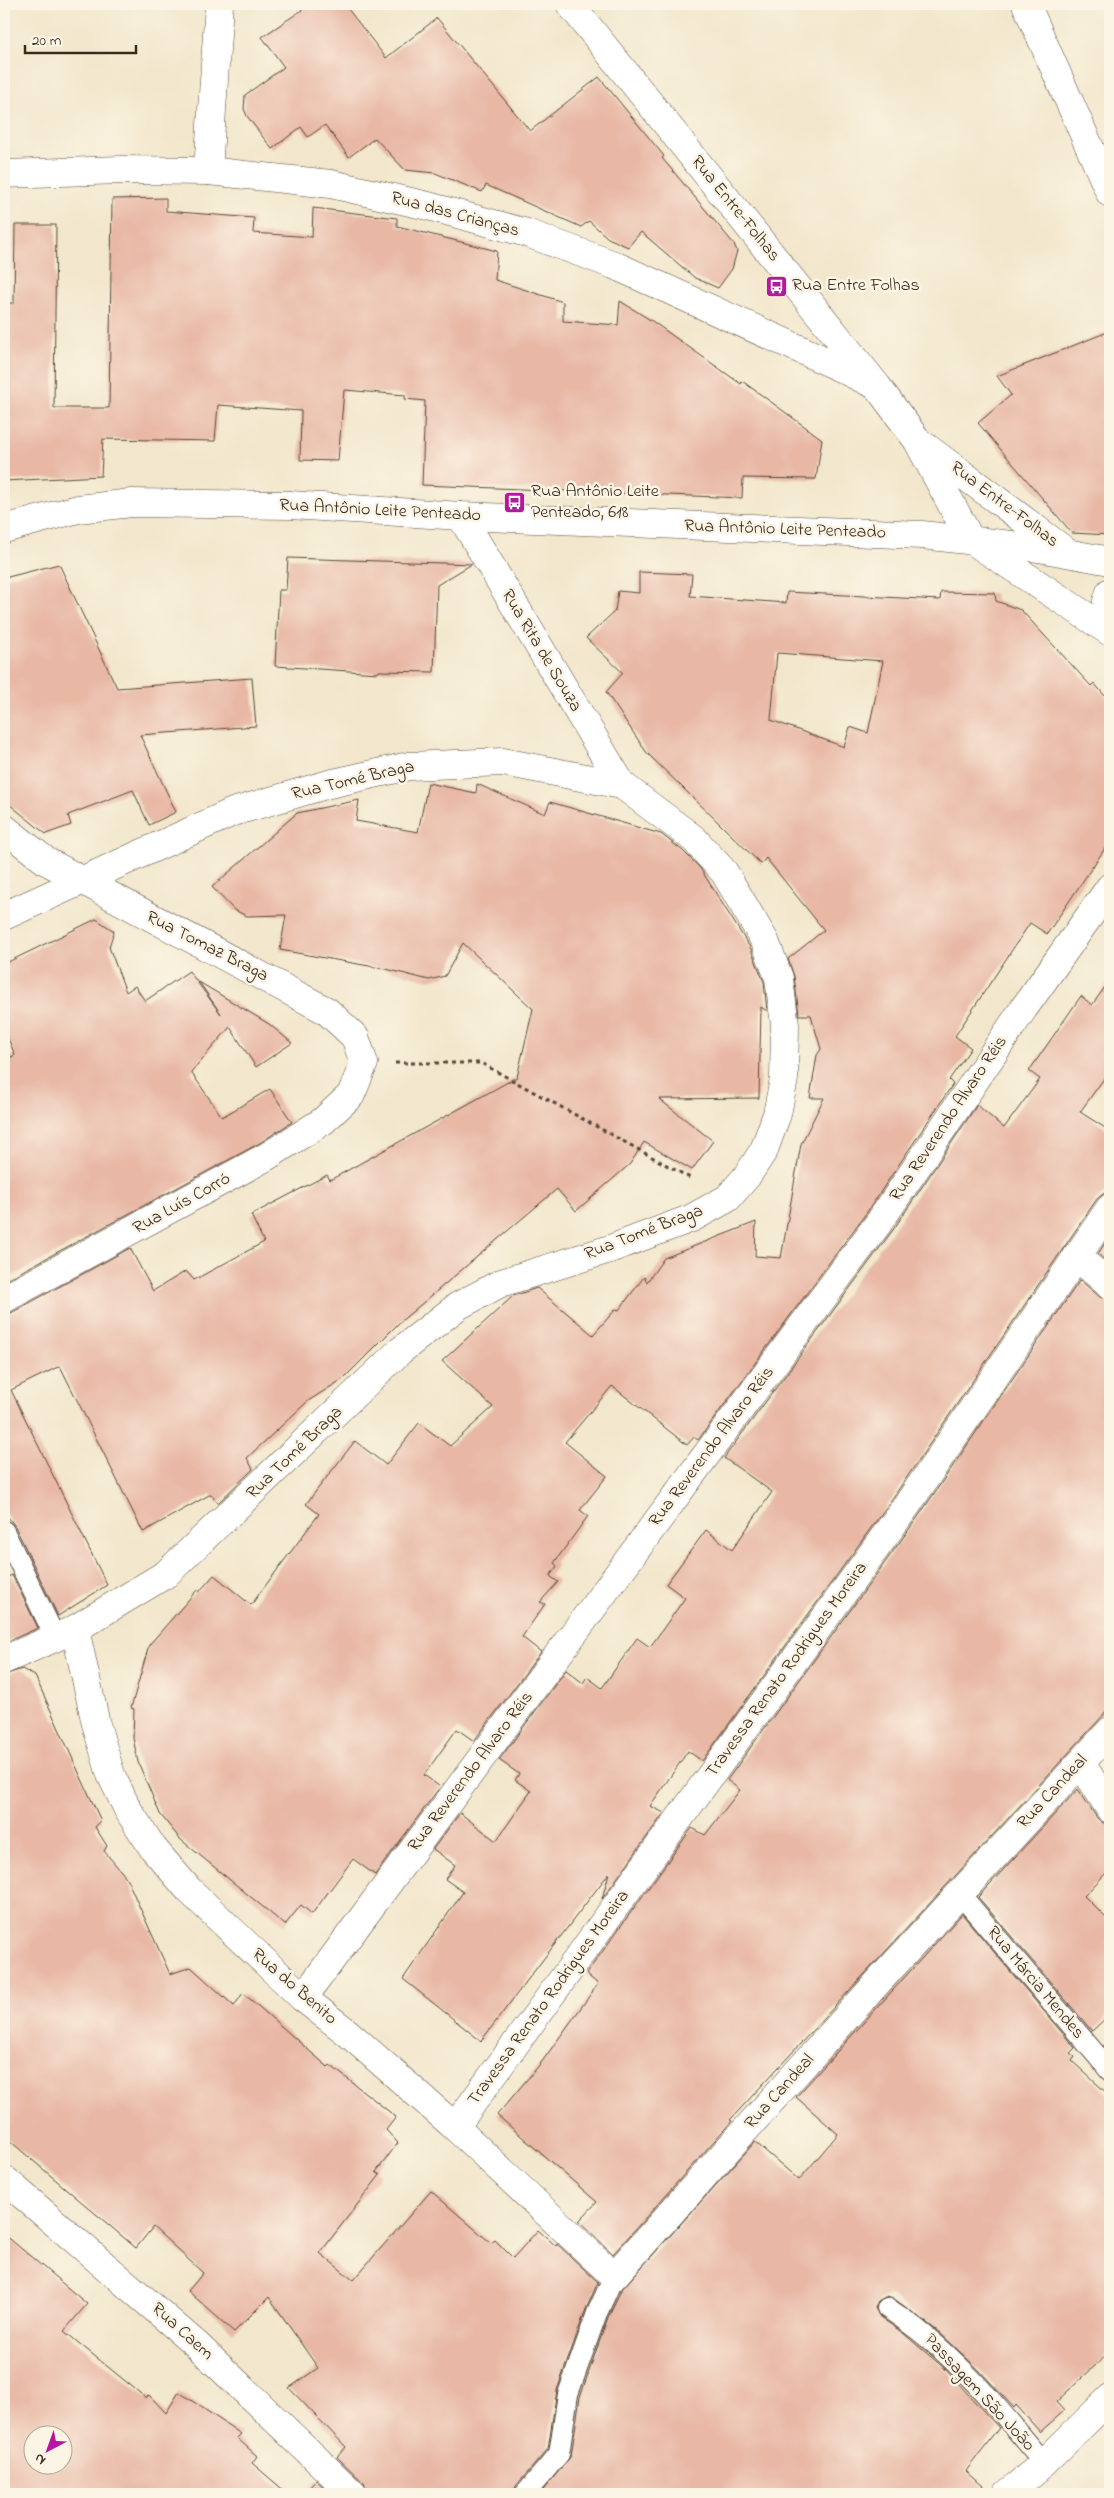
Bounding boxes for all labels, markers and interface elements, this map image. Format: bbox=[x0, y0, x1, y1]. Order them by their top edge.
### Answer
scale bar bbox=[25, 22, 136, 54]
text: 20 m bbox=[32, 30, 62, 52]
street label: Rua Entre-Folhas bbox=[684, 150, 786, 268]
street label: Rua das Crianças bbox=[388, 185, 522, 245]
place label: Rua Entre Folhas bbox=[792, 273, 920, 299]
bus stop icon: Rua Entre Folhas bbox=[764, 274, 788, 298]
street label: Rua Entre-Folhas bbox=[944, 456, 1064, 554]
place label: Rua Antônio Leite Penteado, 618 bbox=[531, 479, 660, 526]
bus stop icon: Rua Antônio Leite Penteado, 618 bbox=[503, 490, 527, 514]
street label: Rua Antônio Leite Penteado bbox=[278, 493, 482, 529]
street label: Rua Antônio Leite Penteado bbox=[684, 513, 886, 547]
street label: Rua Rita de Souza bbox=[494, 585, 588, 717]
street label: Rua Tomé Braga bbox=[289, 754, 417, 809]
street label: Rua Tomaz Braga bbox=[141, 905, 273, 990]
street label: Rua Reverendo Alvaro Réis bbox=[884, 1031, 1014, 1207]
street label: Rua Luís Corró bbox=[128, 1166, 236, 1242]
street label: Rua Tomé Braga bbox=[581, 1198, 707, 1268]
street label: Rua Reverendo Alvaro Réis bbox=[643, 1361, 781, 1533]
street label: Rua Tomé Braga bbox=[241, 1400, 350, 1507]
street label: Travessa Renato Rodrigues Moreira bbox=[700, 1557, 875, 1784]
street label: Rua Reverendo Alvaro Réis bbox=[402, 1686, 540, 1858]
street label: Rua Candeal bbox=[1011, 1749, 1095, 1835]
street label: Travessa Renato Rodrigues Moreira bbox=[462, 1885, 637, 2112]
street label: Rua Márcia Mendes bbox=[980, 1921, 1090, 2045]
street label: Rua do Benito bbox=[245, 1942, 343, 2032]
street label: Rua Candeal bbox=[739, 2048, 821, 2136]
street label: Rua Caem bbox=[145, 2297, 219, 2367]
street label: Passagem São João bbox=[917, 2328, 1041, 2458]
north arrow bbox=[22, 2426, 72, 2476]
text: N bbox=[30, 2448, 51, 2470]

